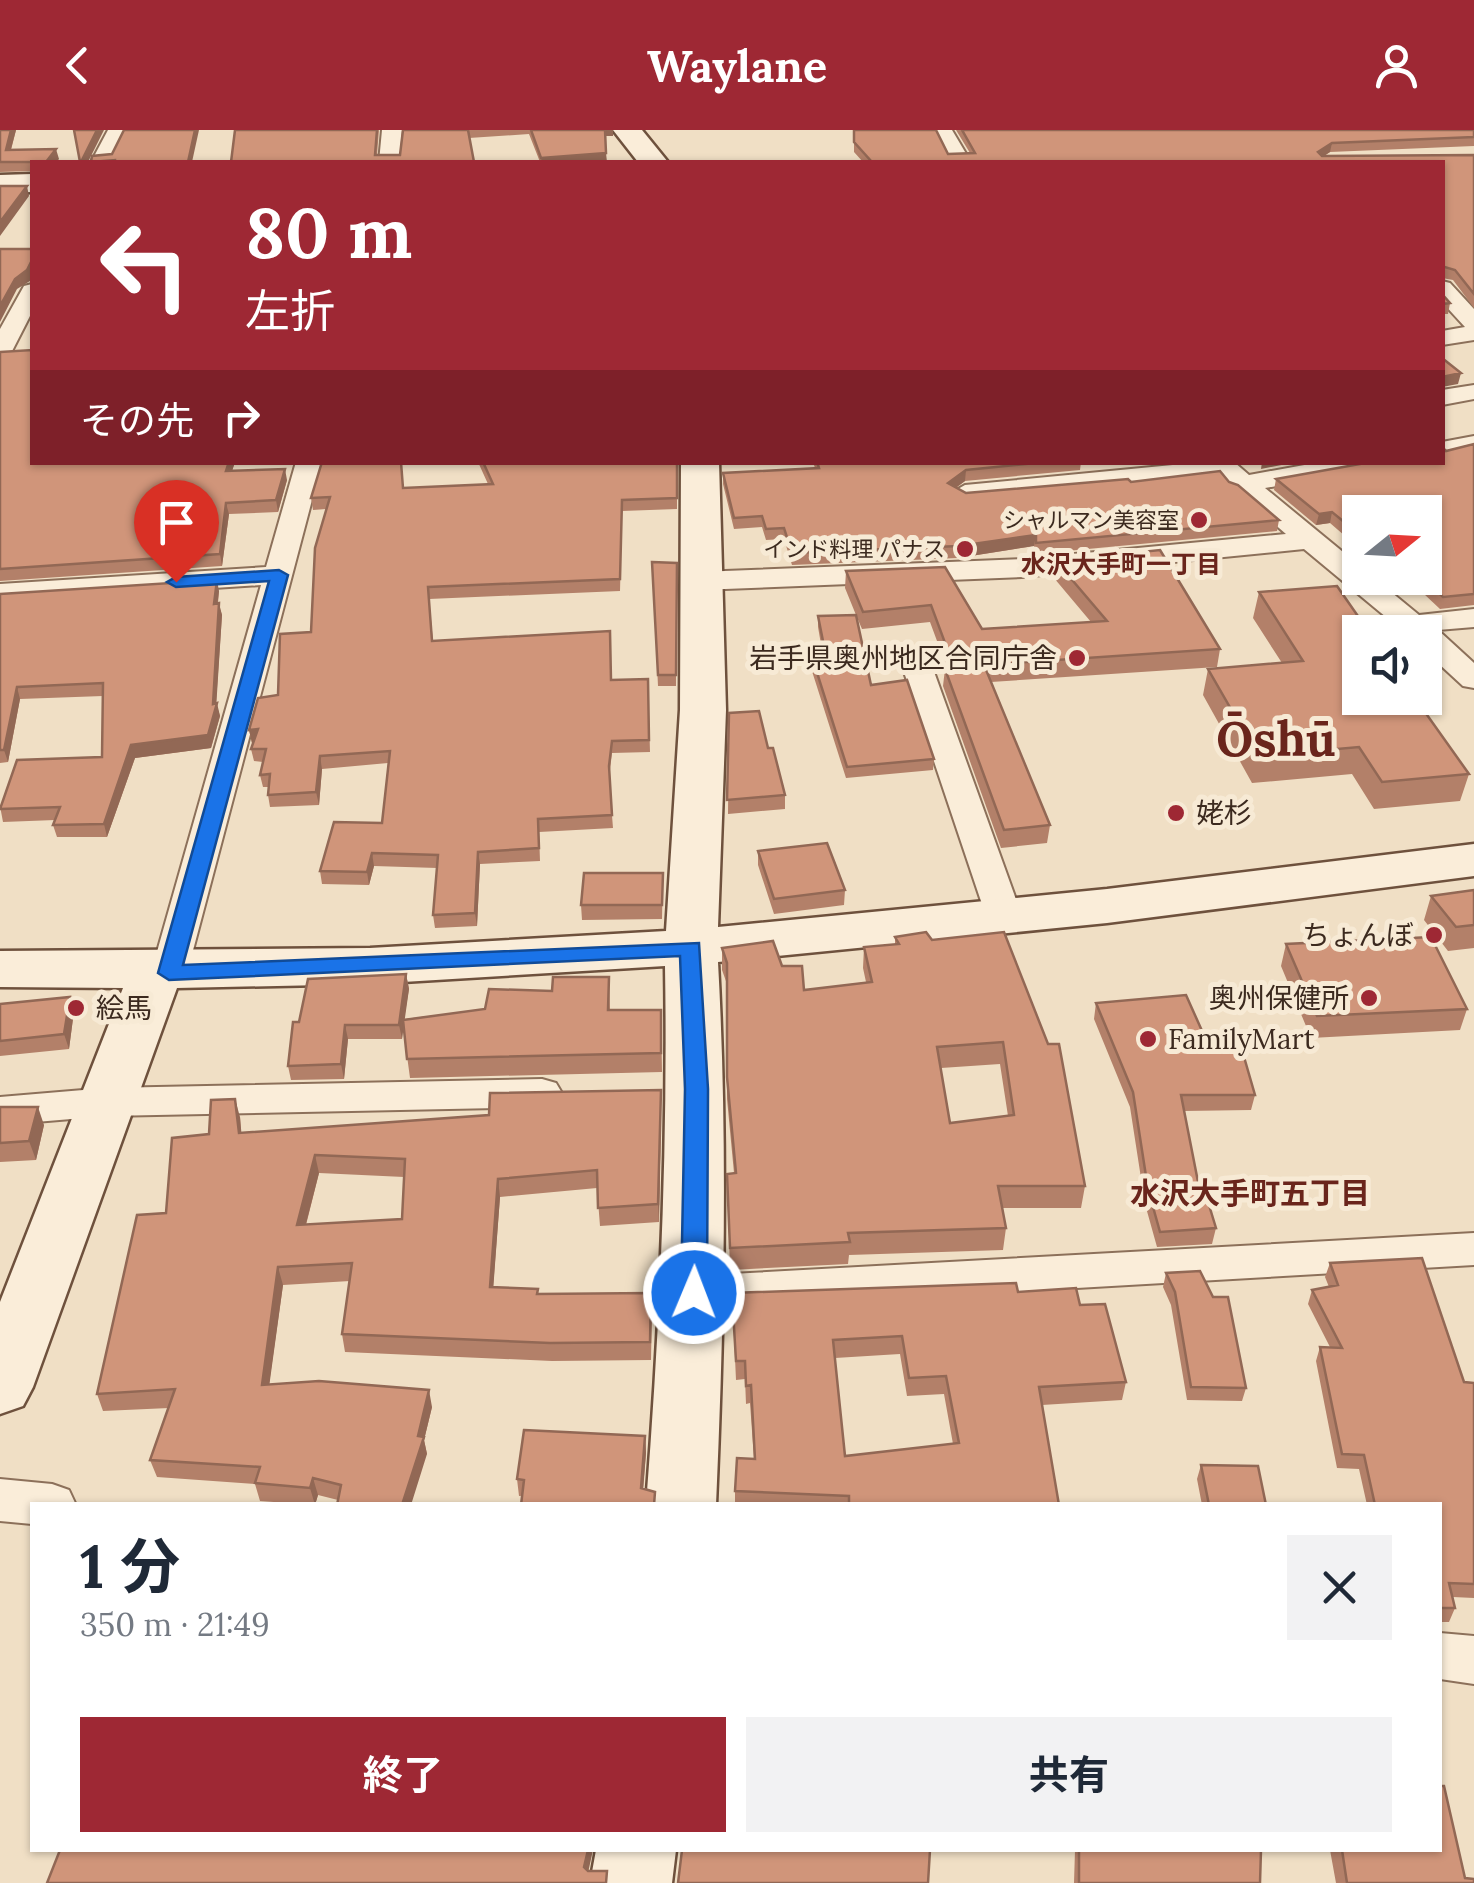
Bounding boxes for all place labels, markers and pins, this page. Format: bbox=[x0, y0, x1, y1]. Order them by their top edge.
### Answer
pin bbox=[134, 480, 219, 583]
place label: シャルマン美容室 bbox=[1003, 506, 1179, 534]
marker: シャルマン美容室 bbox=[1188, 509, 1210, 531]
place label: インド料理 パナス bbox=[763, 535, 945, 563]
marker: インド料理 パナス bbox=[954, 538, 976, 560]
place label: 岩手県奥州地区合同庁舎 bbox=[749, 640, 1057, 676]
marker: 岩手県奥州地区合同庁舎 bbox=[1066, 647, 1088, 669]
place label: 姥杉 bbox=[1196, 795, 1252, 831]
marker: 姥杉 bbox=[1165, 802, 1187, 824]
place label: ちょんぼ bbox=[1302, 917, 1414, 953]
marker: ちょんぼ bbox=[1423, 924, 1445, 946]
place label: 奥州保健所 bbox=[1209, 980, 1349, 1016]
marker: 奥州保健所 bbox=[1358, 987, 1380, 1009]
place label: 絵馬 bbox=[96, 990, 152, 1026]
marker: 絵馬 bbox=[65, 997, 87, 1019]
place label: FamilyMart bbox=[1168, 1021, 1315, 1057]
marker: FamilyMart bbox=[1137, 1028, 1159, 1050]

